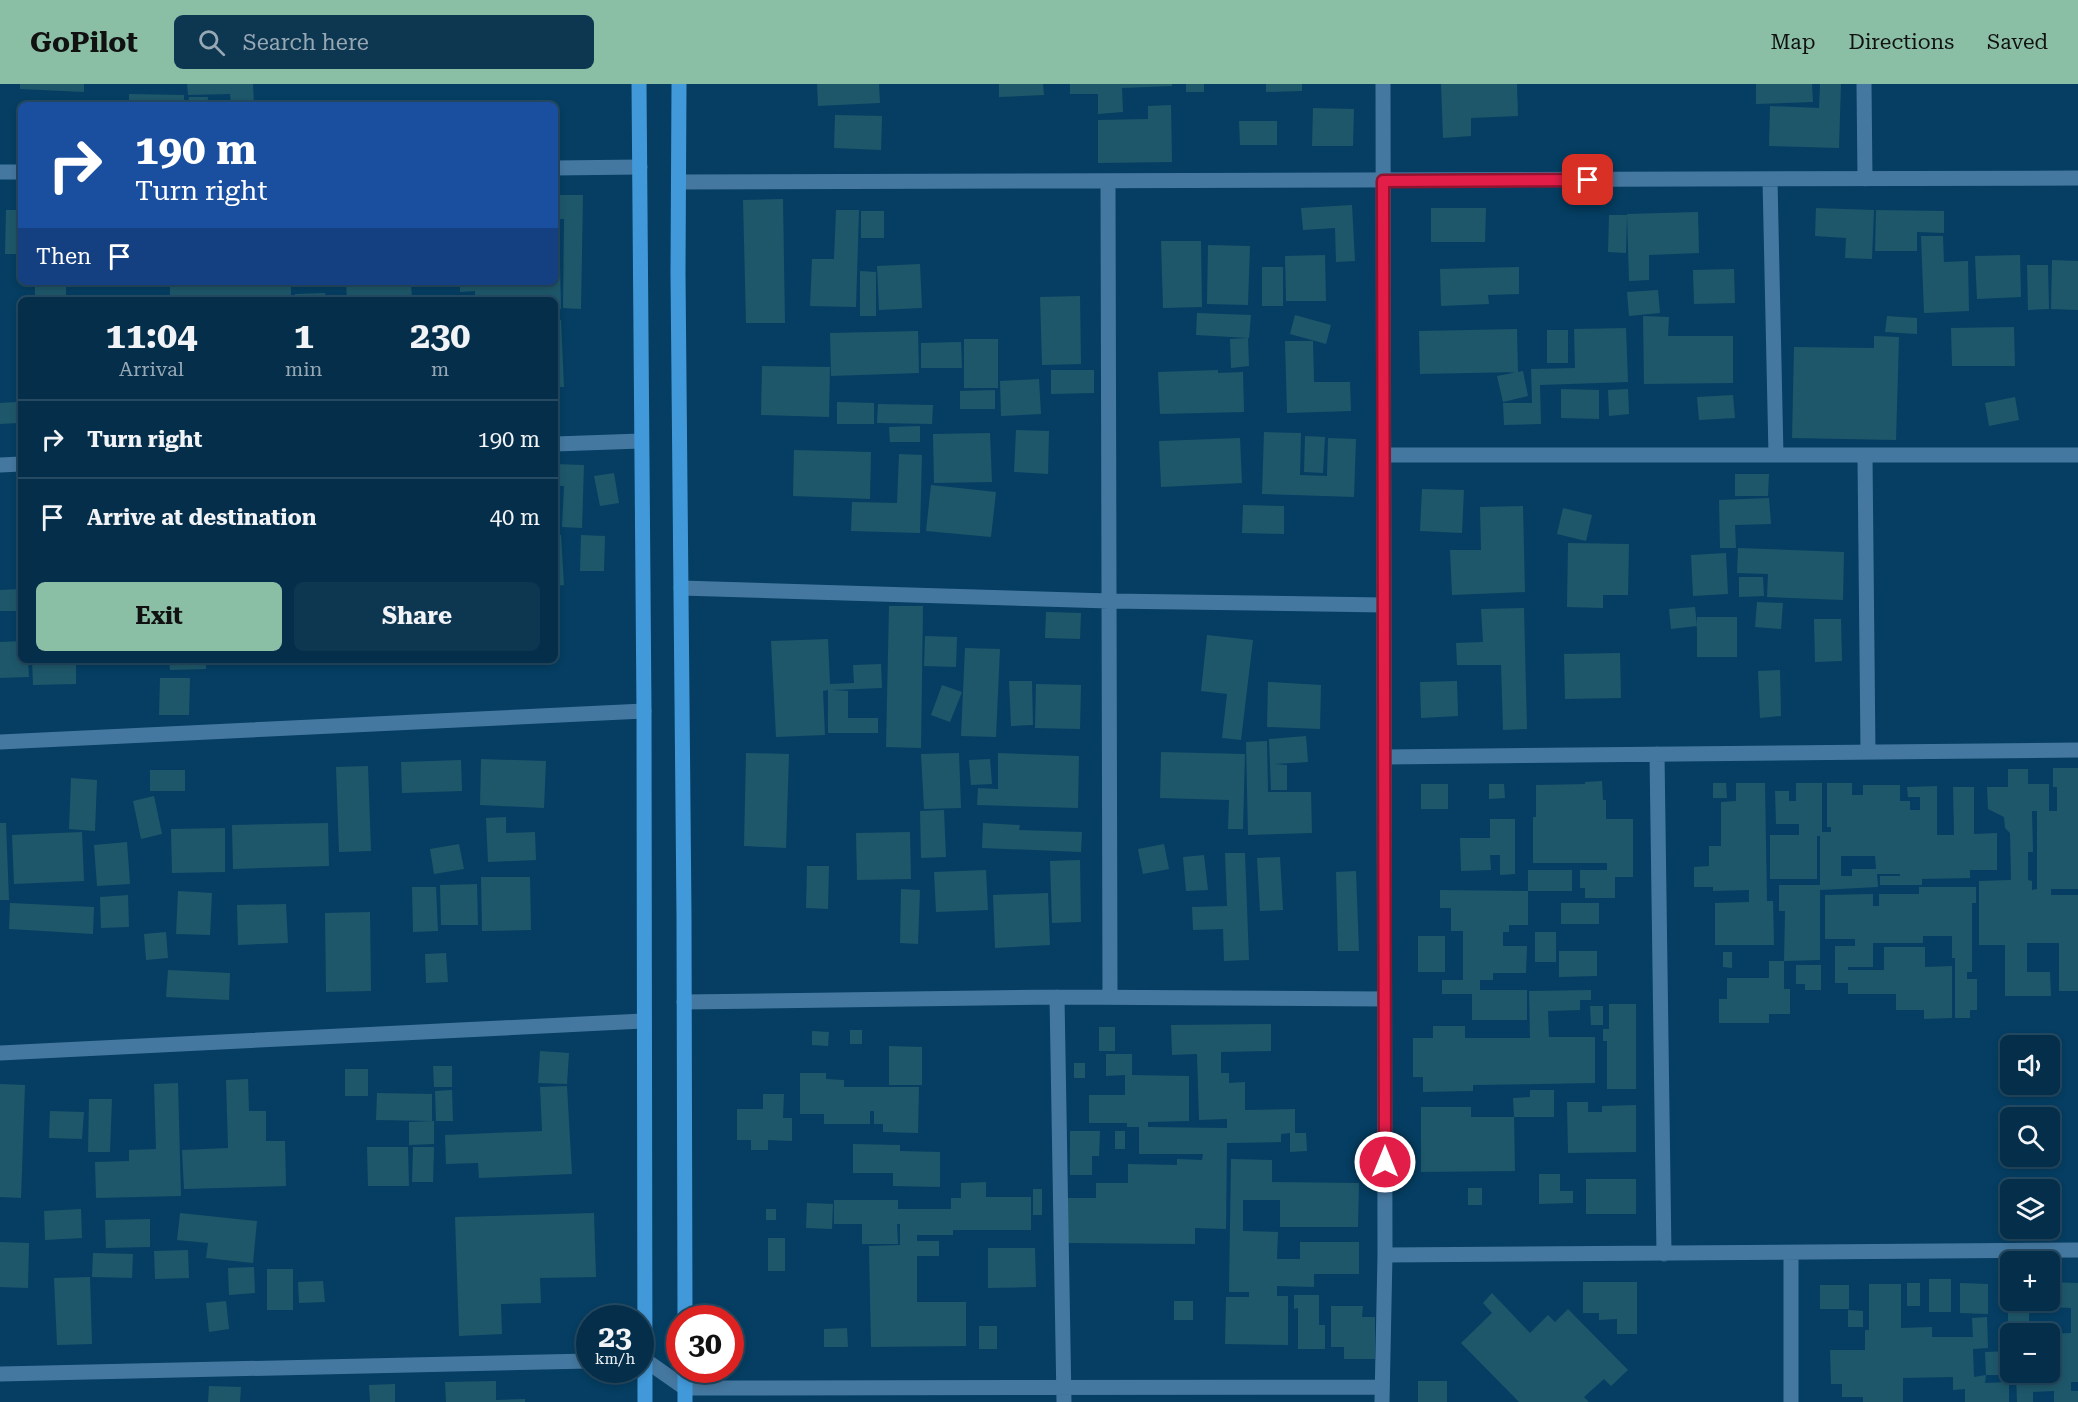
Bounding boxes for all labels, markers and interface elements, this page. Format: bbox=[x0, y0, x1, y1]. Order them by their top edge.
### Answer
search box bbox=[174, 15, 594, 69]
text: GoPilot bbox=[30, 26, 138, 59]
icon: search bbox=[195, 26, 228, 59]
text: Search here bbox=[243, 30, 369, 55]
text: Map bbox=[1771, 30, 1815, 54]
text: Directions bbox=[1848, 30, 1954, 54]
text: Saved bbox=[1987, 30, 2048, 54]
text: 190 m bbox=[135, 125, 257, 174]
icon: right bbox=[36, 126, 114, 204]
pin bbox=[1562, 154, 1613, 205]
icon: arrive bbox=[1571, 163, 1604, 196]
text: Turn right bbox=[135, 175, 268, 207]
icon: arrive bbox=[103, 240, 136, 273]
text: Then bbox=[36, 244, 91, 269]
text: 11:04 bbox=[106, 315, 197, 357]
text: 1 bbox=[294, 315, 314, 357]
text: 230 bbox=[410, 315, 470, 357]
text: Arrival bbox=[119, 357, 184, 381]
text: min bbox=[285, 357, 322, 381]
text: m bbox=[431, 357, 449, 381]
icon: right bbox=[36, 423, 69, 456]
text: Turn right bbox=[87, 427, 202, 452]
text: 190 m bbox=[477, 427, 540, 452]
icon: arrive bbox=[36, 501, 69, 534]
text: Arrive at destination bbox=[87, 505, 316, 530]
text: 40 m bbox=[490, 505, 540, 530]
button: Exit bbox=[36, 582, 282, 651]
button: Share bbox=[294, 582, 540, 651]
map controls bbox=[2000, 1035, 2060, 1383]
button: sound bbox=[2000, 1035, 2060, 1095]
button: search bbox=[2000, 1107, 2060, 1167]
position arrow bbox=[1353, 1130, 1417, 1194]
button: layers bbox=[2000, 1179, 2060, 1239]
button: + bbox=[2000, 1251, 2060, 1311]
speed limit sign: 30 bbox=[666, 1305, 744, 1383]
text: 23 bbox=[598, 1319, 632, 1354]
button: − bbox=[2000, 1323, 2060, 1383]
text: km/h bbox=[595, 1350, 635, 1368]

